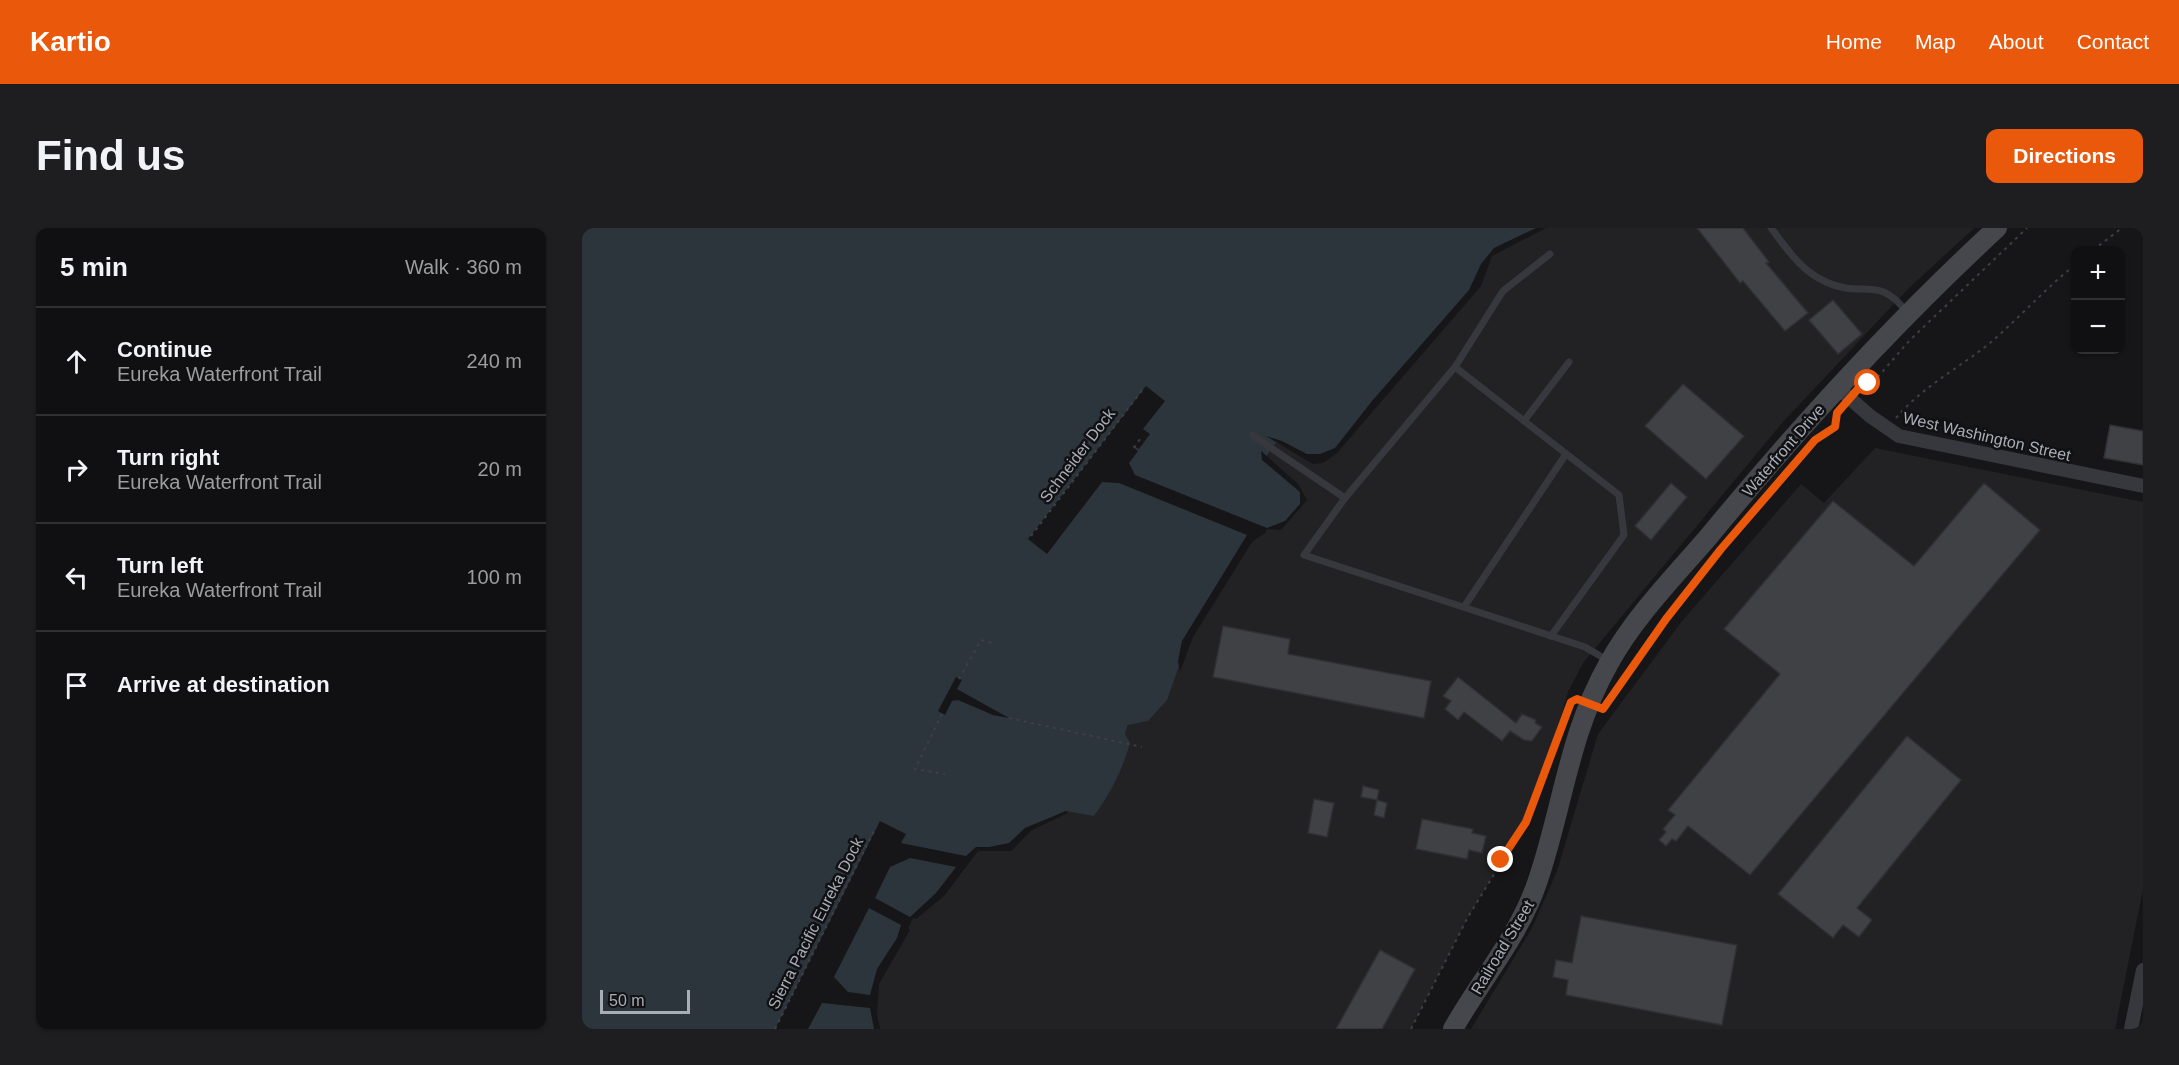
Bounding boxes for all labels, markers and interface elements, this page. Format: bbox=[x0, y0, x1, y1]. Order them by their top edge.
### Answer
text: Kartio bbox=[30, 26, 111, 57]
text: Home bbox=[1826, 30, 1882, 53]
text: Map bbox=[1915, 30, 1956, 53]
text: About bbox=[1989, 30, 2044, 53]
text: Contact bbox=[2077, 30, 2149, 53]
button: Directions bbox=[1986, 129, 2143, 183]
text: Find us bbox=[36, 132, 185, 179]
map controls bbox=[2071, 246, 2125, 354]
button: + bbox=[2071, 246, 2125, 300]
text: 5 min bbox=[60, 252, 128, 282]
text: Walk · 360 m bbox=[405, 256, 522, 278]
button: − bbox=[2071, 300, 2125, 354]
text: Continue bbox=[117, 337, 212, 362]
icon: ahead bbox=[60, 345, 93, 378]
text: 240 m bbox=[466, 350, 522, 372]
text: Eureka Waterfront Trail bbox=[117, 363, 322, 385]
route start bbox=[1854, 369, 1880, 395]
street label: Waterfront Drive bbox=[1739, 401, 1828, 500]
street label: Schneider Dock bbox=[1037, 404, 1119, 506]
street label: West Washington Street bbox=[1901, 409, 2073, 464]
text: Turn right bbox=[117, 445, 219, 470]
icon: right bbox=[60, 453, 93, 486]
text: 20 m bbox=[478, 458, 522, 480]
text: Eureka Waterfront Trail bbox=[117, 471, 322, 493]
text: Turn left bbox=[117, 553, 203, 578]
icon: left bbox=[60, 561, 93, 594]
text: 100 m bbox=[466, 566, 522, 588]
text: Eureka Waterfront Trail bbox=[117, 579, 322, 601]
icon: arrive bbox=[60, 669, 93, 702]
text: Arrive at destination bbox=[117, 672, 330, 697]
street label: Sierra Pacific Eureka Dock bbox=[765, 834, 867, 1012]
route end bbox=[1487, 846, 1513, 872]
street label: Railroad Street bbox=[1468, 897, 1537, 997]
scale bar bbox=[600, 987, 690, 1014]
text: 50 m bbox=[609, 992, 645, 1009]

